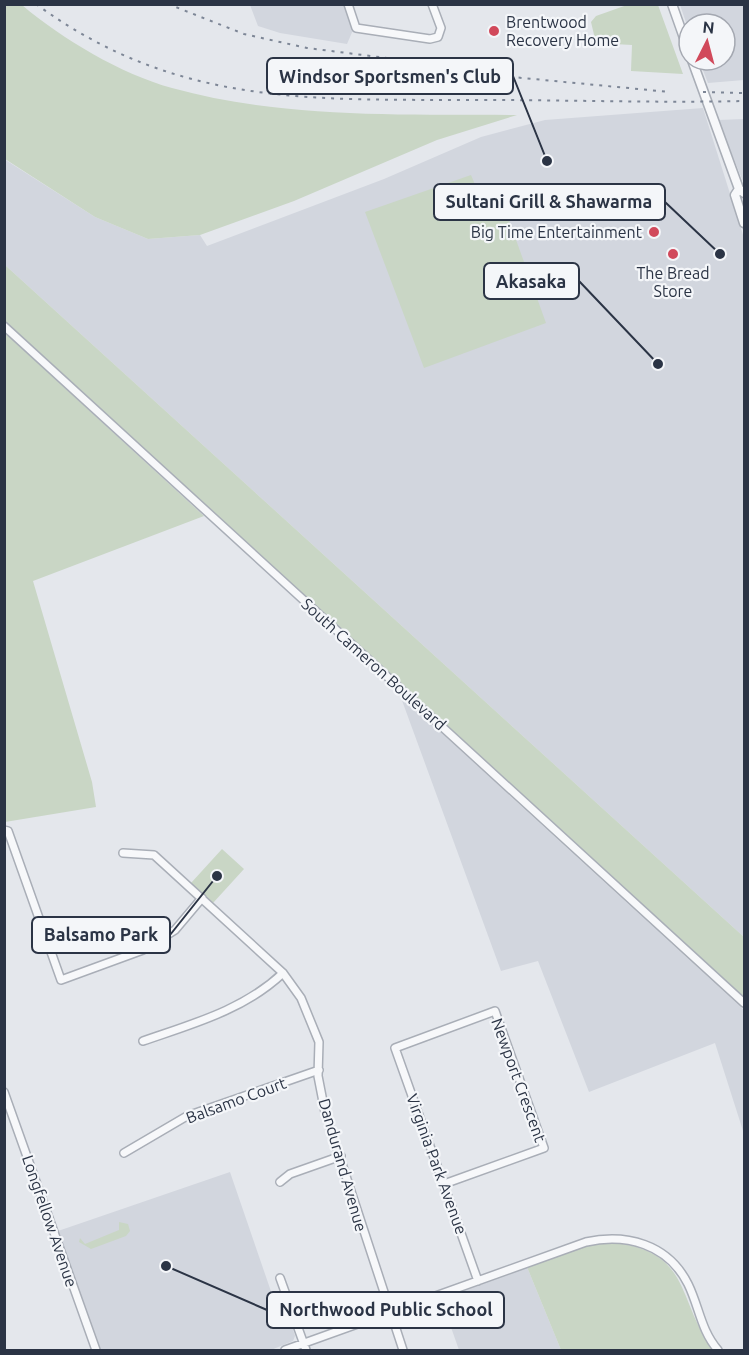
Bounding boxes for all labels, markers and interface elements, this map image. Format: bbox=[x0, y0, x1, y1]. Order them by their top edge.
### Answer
north arrow bbox=[677, 12, 737, 72]
place label: Brentwood Recovery Home bbox=[506, 13, 619, 49]
text: N bbox=[702, 18, 715, 37]
marker: Brentwood Recovery Home bbox=[487, 24, 501, 38]
callout: Windsor Sportsmen's Club bbox=[267, 58, 513, 94]
text: Windsor Sportsmen's Club bbox=[279, 66, 501, 86]
callout: Sultani Grill & Shawarma bbox=[434, 184, 665, 220]
text: Sultani Grill & Shawarma bbox=[446, 191, 652, 211]
place label: Big Time Entertainment bbox=[471, 223, 643, 241]
marker: Big Time Entertainment bbox=[647, 225, 661, 239]
marker: The Bread Store bbox=[666, 247, 680, 261]
callout: Akasaka bbox=[484, 263, 579, 299]
place label: The Bread Store bbox=[636, 264, 710, 300]
text: Akasaka bbox=[496, 271, 566, 291]
street label: South Cameron Boulevard bbox=[298, 594, 450, 734]
callout: Balsamo Park bbox=[32, 917, 170, 953]
text: Balsamo Park bbox=[44, 924, 158, 944]
street label: Newport Crescent bbox=[488, 1016, 550, 1145]
street label: Balsamo Court bbox=[183, 1073, 289, 1126]
street label: Virginia Park Avenue bbox=[403, 1091, 471, 1237]
street label: Dandurand Avenue bbox=[315, 1096, 371, 1234]
street label: Longfellow Avenue bbox=[19, 1153, 81, 1289]
callout: Northwood Public School bbox=[267, 1292, 504, 1328]
text: Northwood Public School bbox=[279, 1299, 493, 1319]

